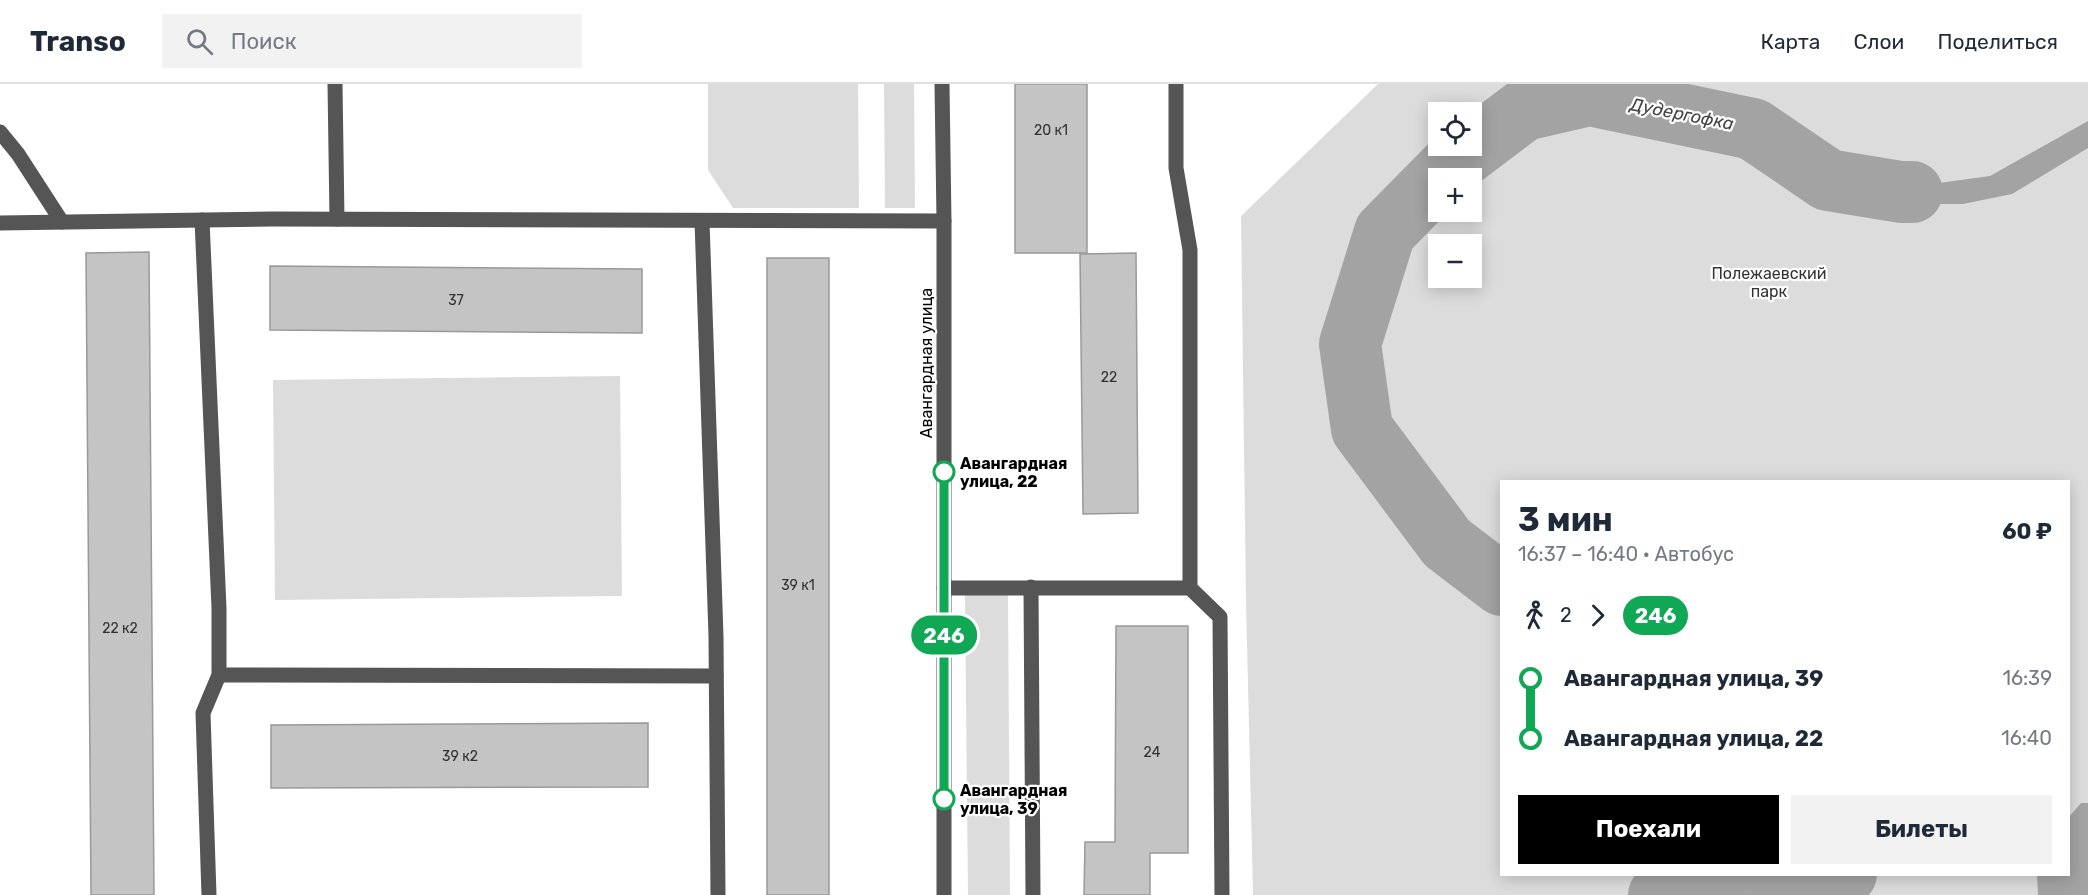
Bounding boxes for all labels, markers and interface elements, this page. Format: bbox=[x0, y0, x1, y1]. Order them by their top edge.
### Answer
search box bbox=[162, 14, 582, 68]
text: Transo bbox=[30, 25, 126, 58]
icon: search bbox=[183, 25, 216, 58]
text: Поиск bbox=[231, 28, 296, 55]
text: Карта bbox=[1760, 29, 1820, 54]
text: Слои bbox=[1853, 29, 1904, 54]
text: Поделиться bbox=[1937, 29, 2058, 54]
water label: Дудергофка bbox=[1626, 93, 1736, 135]
map controls bbox=[1428, 102, 1482, 288]
button: locate bbox=[1428, 102, 1482, 156]
house number: 20 к1 bbox=[1034, 122, 1068, 139]
button: + bbox=[1428, 168, 1482, 222]
button: − bbox=[1428, 234, 1482, 288]
park label: Полежаевский парк bbox=[1711, 264, 1827, 301]
street label: Авангардная улица bbox=[917, 288, 936, 438]
house number: 37 bbox=[448, 292, 464, 309]
house number: 22 bbox=[1101, 369, 1117, 386]
place label: Авангардная улица, 22 bbox=[960, 454, 1068, 491]
marker: Авангардная улица, 22 bbox=[933, 461, 955, 483]
text: 3 мин bbox=[1518, 500, 1613, 539]
text: 60 ₽ bbox=[2002, 518, 2052, 545]
text: 16:37 – 16:40 · Автобус bbox=[1518, 542, 1734, 566]
house number: 39 к1 bbox=[781, 577, 815, 594]
icon: walk bbox=[1518, 599, 1551, 632]
icon: forward bbox=[1581, 599, 1614, 632]
text: 2 bbox=[1560, 603, 1572, 627]
text: 246 bbox=[1635, 603, 1676, 628]
line badge: 246 bbox=[910, 616, 978, 654]
house number: 22 к2 bbox=[102, 620, 138, 637]
text: 246 bbox=[923, 623, 965, 648]
text: Авангардная улица, 39 bbox=[1564, 665, 1823, 692]
text: 16:39 bbox=[2002, 666, 2052, 690]
text: Авангардная улица, 22 bbox=[1564, 725, 1823, 752]
text: 16:40 bbox=[2001, 726, 2052, 750]
house number: 24 bbox=[1144, 744, 1161, 761]
house number: 39 к2 bbox=[442, 748, 478, 765]
place label: Авангардная улица, 39 bbox=[960, 781, 1068, 818]
marker: Авангардная улица, 39 bbox=[933, 788, 955, 810]
button: Поехали bbox=[1518, 795, 1779, 864]
button: Билеты bbox=[1791, 795, 2052, 864]

